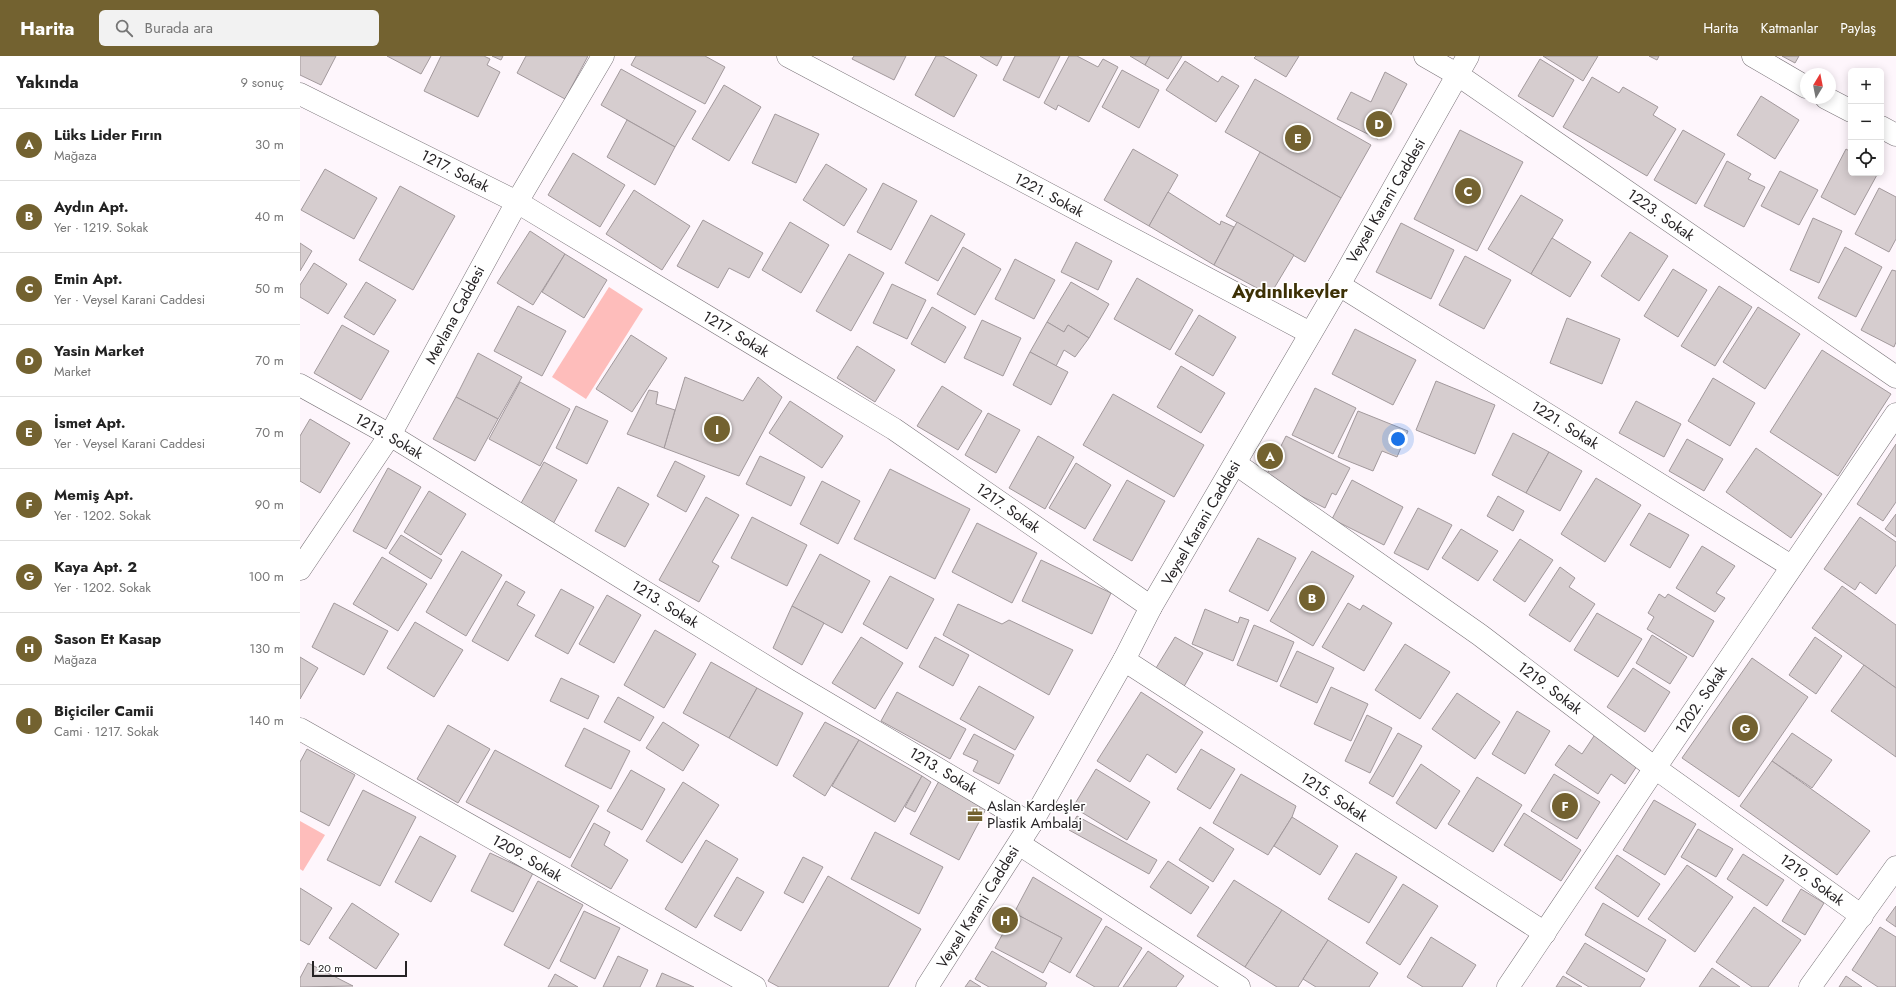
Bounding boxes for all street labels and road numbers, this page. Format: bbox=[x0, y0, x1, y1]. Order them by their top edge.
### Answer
street label: Veysel Karani Caddesi bbox=[1341, 134, 1431, 268]
street label: 1217. Sokak bbox=[417, 144, 493, 198]
street label: 1221. Sokak bbox=[1010, 167, 1088, 223]
street label: 1223. Sokak bbox=[1623, 184, 1699, 246]
street label: Mevlana Caddesi bbox=[420, 262, 490, 368]
street label: 1217. Sokak bbox=[699, 305, 774, 363]
street label: 1221. Sokak bbox=[1527, 395, 1604, 455]
street label: 1213. Sokak bbox=[351, 408, 428, 465]
street label: Veysel Karani Caddesi bbox=[1156, 456, 1246, 590]
street label: 1217. Sokak bbox=[971, 478, 1045, 539]
street label: 1213. Sokak bbox=[627, 575, 703, 634]
street label: 1219. Sokak bbox=[1513, 657, 1587, 720]
street label: 1202. Sokak bbox=[1670, 661, 1732, 739]
street label: 1213. Sokak bbox=[905, 742, 982, 800]
street label: 1215. Sokak bbox=[1296, 767, 1372, 827]
street label: 1209. Sokak bbox=[488, 829, 566, 887]
street label: Veysel Karani Caddesi bbox=[931, 841, 1025, 973]
street label: 1219. Sokak bbox=[1775, 849, 1849, 911]

